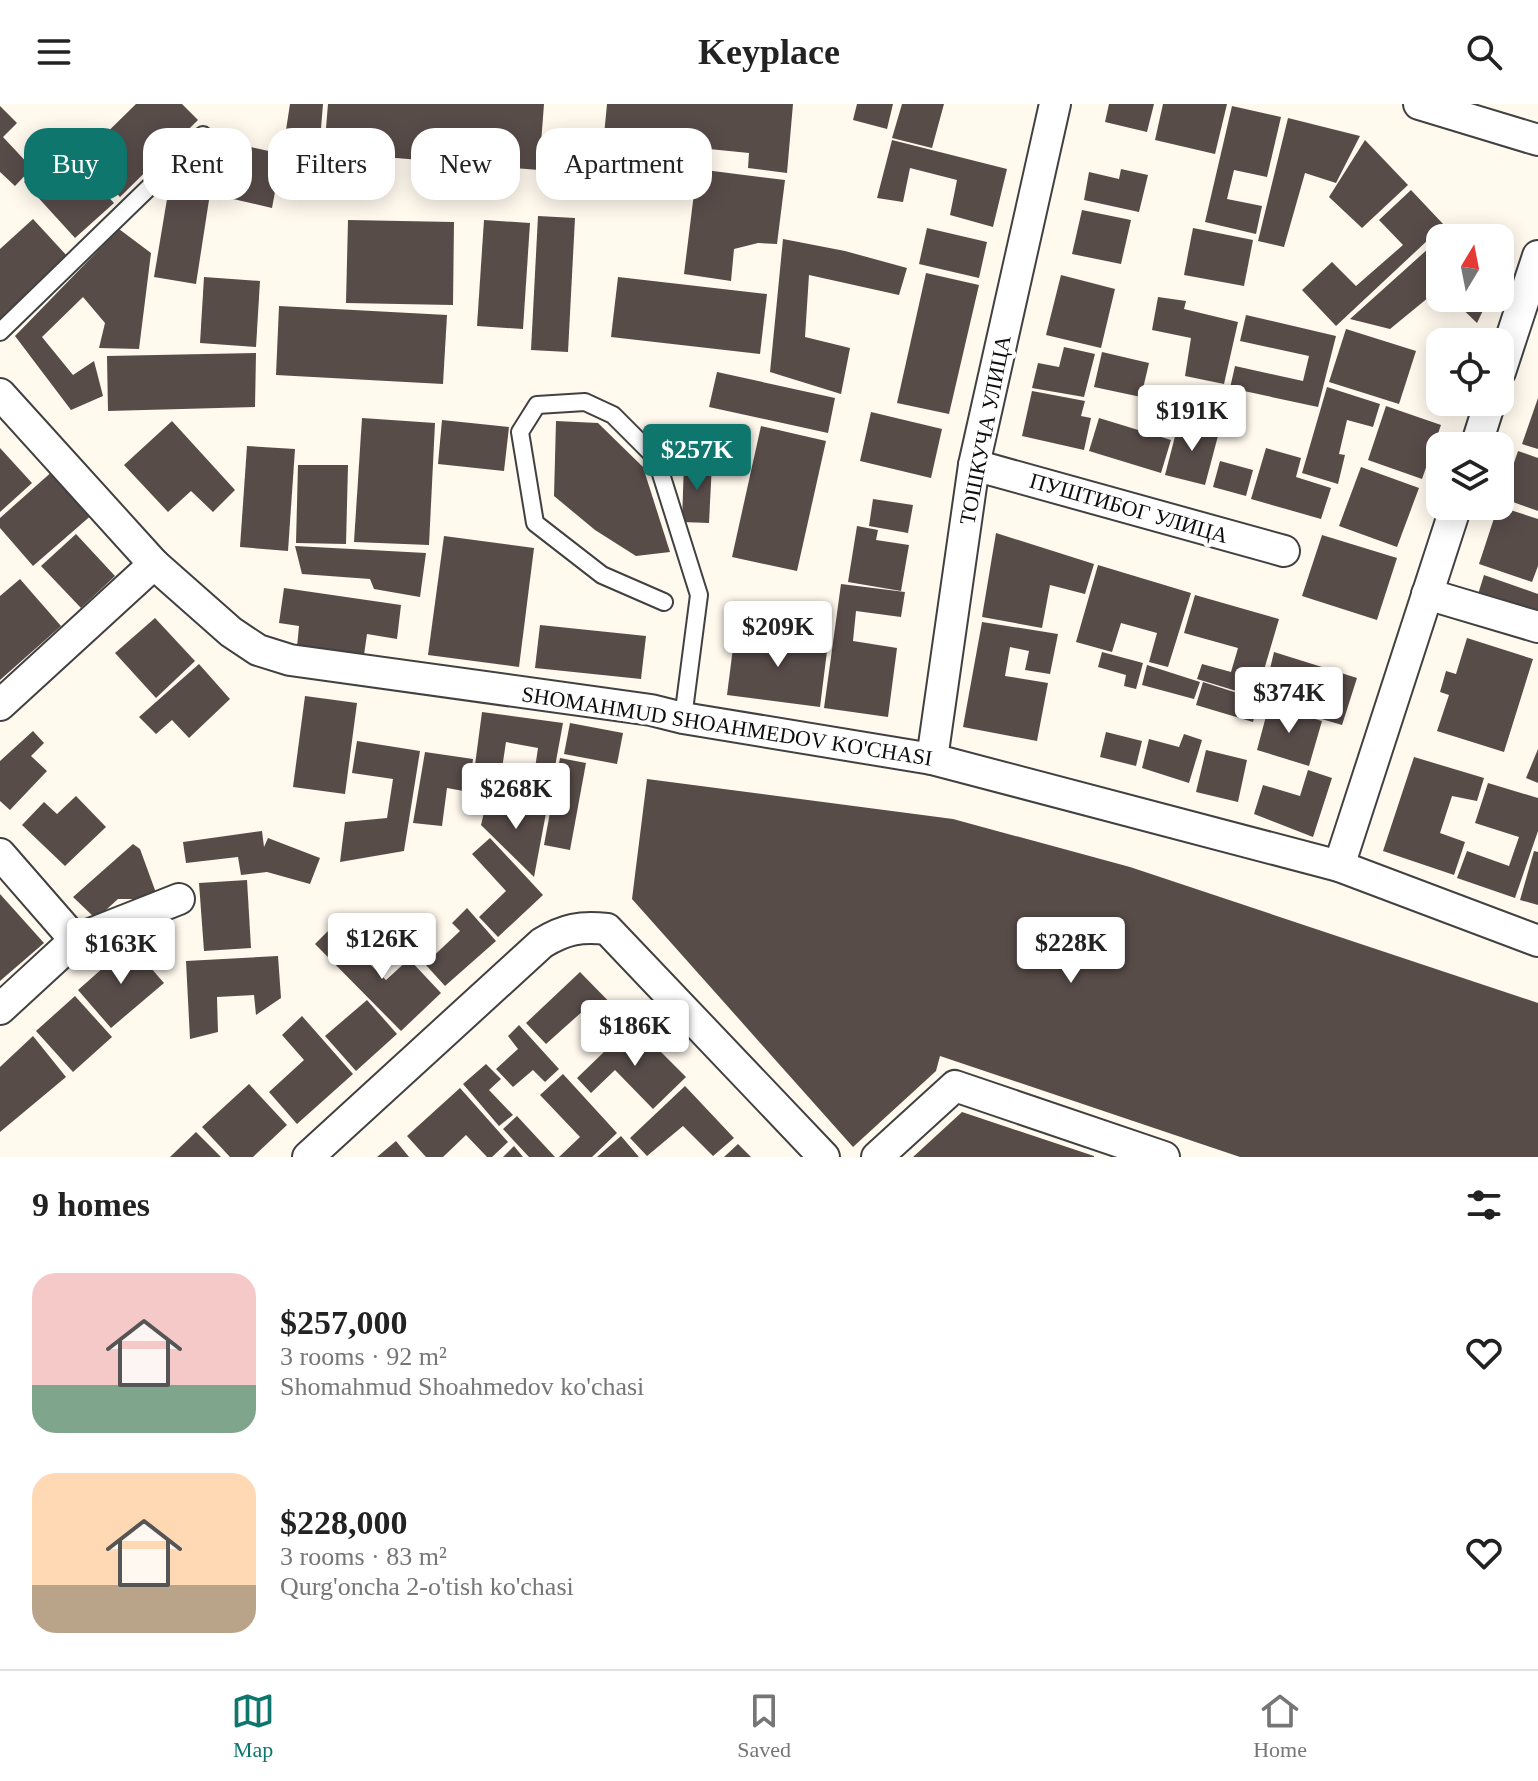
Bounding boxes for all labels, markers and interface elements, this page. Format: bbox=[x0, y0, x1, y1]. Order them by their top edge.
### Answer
icon: menu bbox=[32, 30, 76, 74]
icon: search bbox=[1462, 30, 1506, 74]
text: Keyplace bbox=[698, 32, 840, 72]
chip: Buy bbox=[24, 128, 127, 200]
chip: Rent bbox=[143, 128, 252, 200]
chip: Filters bbox=[268, 128, 395, 200]
chip: New bbox=[411, 128, 520, 200]
chip: Apartment bbox=[536, 128, 712, 200]
north arrow bbox=[1426, 224, 1514, 312]
map controls bbox=[1426, 224, 1514, 520]
button: locate bbox=[1426, 328, 1514, 416]
street label: ТОШКУЧА УЛИЦА bbox=[954, 333, 1016, 527]
pin: $191K bbox=[1136, 385, 1248, 453]
text: $191K bbox=[1156, 396, 1228, 425]
pin: $257K bbox=[641, 424, 753, 492]
button: layers bbox=[1426, 432, 1514, 520]
text: $257K bbox=[661, 435, 733, 464]
street label: ПУШТИБОГ УЛИЦА bbox=[1027, 468, 1231, 548]
pin: $209K bbox=[722, 601, 834, 669]
text: $209K bbox=[742, 612, 814, 641]
pin: $374K bbox=[1233, 667, 1345, 735]
text: $374K bbox=[1253, 678, 1325, 707]
street label: SHOMAHMUD SHOAHMEDOV KO'CHASI bbox=[520, 681, 934, 771]
pin: $268K bbox=[460, 763, 572, 831]
text: $268K bbox=[480, 774, 552, 803]
pin: $126K bbox=[326, 913, 438, 981]
pin: $228K bbox=[1015, 917, 1127, 985]
pin: $163K bbox=[65, 918, 177, 986]
text: $126K bbox=[346, 924, 418, 953]
text: $228K bbox=[1035, 928, 1107, 957]
text: $163K bbox=[85, 929, 157, 958]
pin: $186K bbox=[579, 1000, 691, 1068]
text: $186K bbox=[599, 1011, 671, 1040]
icon: filters bbox=[1462, 1183, 1506, 1227]
text: 9 homes bbox=[32, 1186, 150, 1223]
text: $257,000 bbox=[280, 1304, 408, 1341]
icon: home bbox=[96, 1305, 192, 1401]
icon: heart bbox=[1462, 1331, 1506, 1375]
text: 3 rooms · 92 m² bbox=[280, 1342, 447, 1371]
text: Shomahmud Shoahmedov ko'chasi bbox=[280, 1372, 644, 1401]
text: $228,000 bbox=[280, 1504, 408, 1541]
icon: home bbox=[96, 1505, 192, 1601]
icon: heart bbox=[1462, 1531, 1506, 1575]
text: 3 rooms · 83 m² bbox=[280, 1542, 447, 1571]
text: Qurg'oncha 2-o'tish ko'chasi bbox=[280, 1572, 574, 1601]
tab: Map bbox=[231, 1689, 275, 1763]
tab: Saved bbox=[737, 1689, 791, 1763]
tab: Home bbox=[1253, 1689, 1307, 1763]

